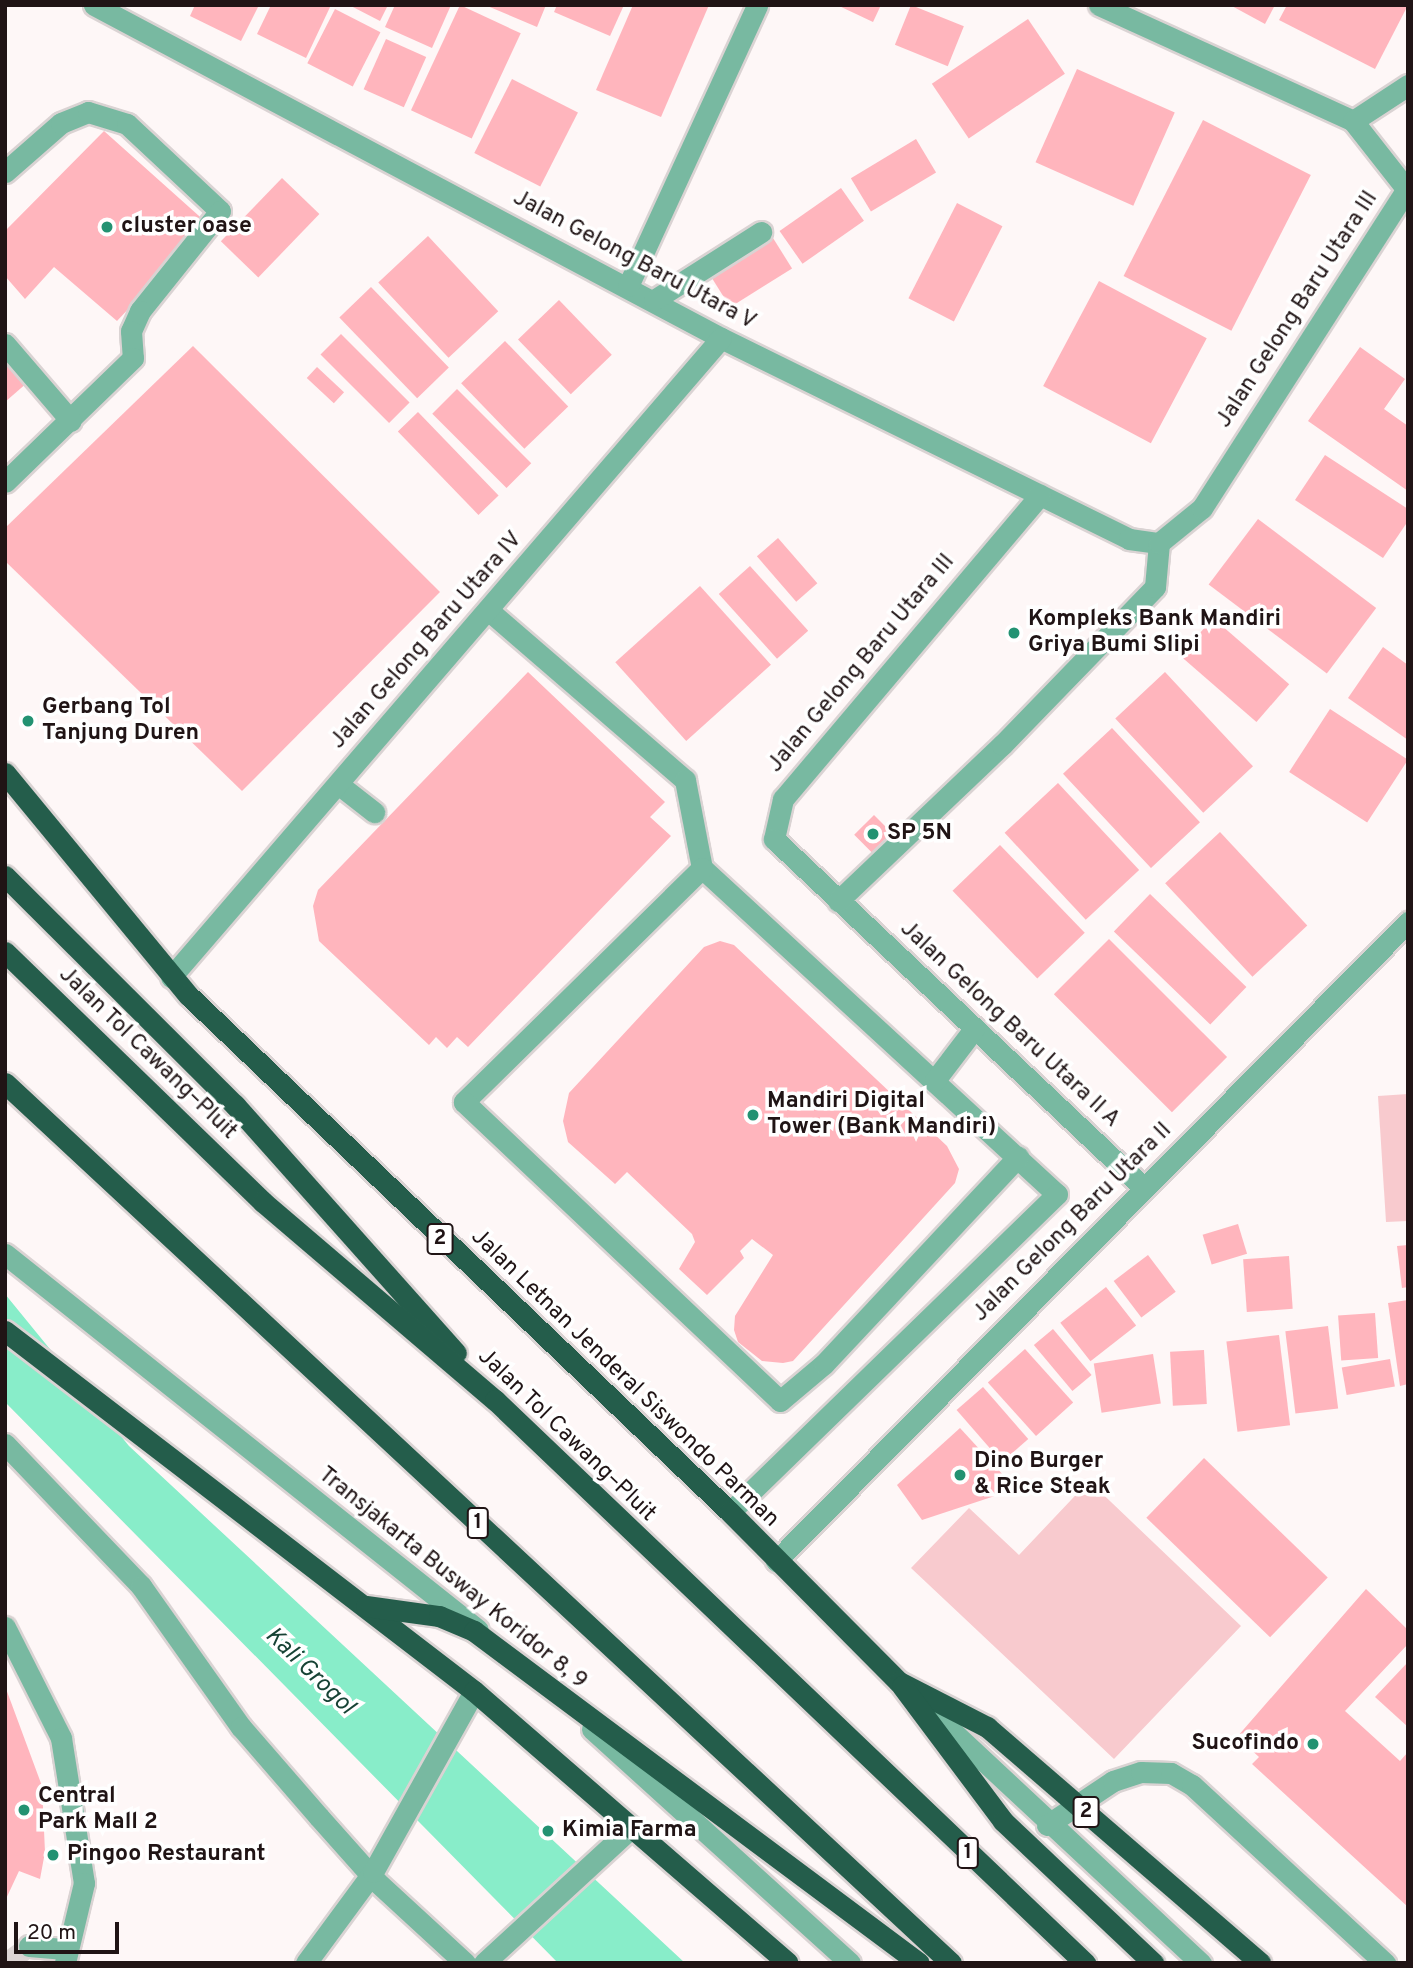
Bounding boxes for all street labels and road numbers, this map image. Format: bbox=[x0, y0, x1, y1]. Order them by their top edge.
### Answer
street label: Jalan Gelong Baru Utara V bbox=[507, 185, 761, 337]
street label: Jalan Gelong Baru Utara III bbox=[1211, 186, 1385, 434]
street label: Jalan Gelong Baru Utara IV bbox=[325, 527, 529, 755]
street label: Jalan Gelong Baru Utara III bbox=[762, 549, 962, 779]
street label: Jalan Gelong Baru Utara II A bbox=[893, 916, 1125, 1134]
street label: Jalan Tol Cawang–Pluit bbox=[52, 961, 242, 1147]
street label: Jalan Gelong Baru Utara II bbox=[968, 1118, 1178, 1328]
road number: 2 bbox=[426, 1222, 454, 1256]
street label: Jalan Letnan Jenderal Siswondo Parman bbox=[464, 1224, 784, 1534]
street label: Jalan Tol Cawang–Pluit bbox=[471, 1343, 661, 1529]
street label: Transjakarta Busway Koridor 8, 9 bbox=[312, 1462, 592, 1696]
road number: 1 bbox=[466, 1506, 490, 1540]
road number: 2 bbox=[1072, 1794, 1100, 1829]
road number: 1 bbox=[956, 1836, 980, 1870]

